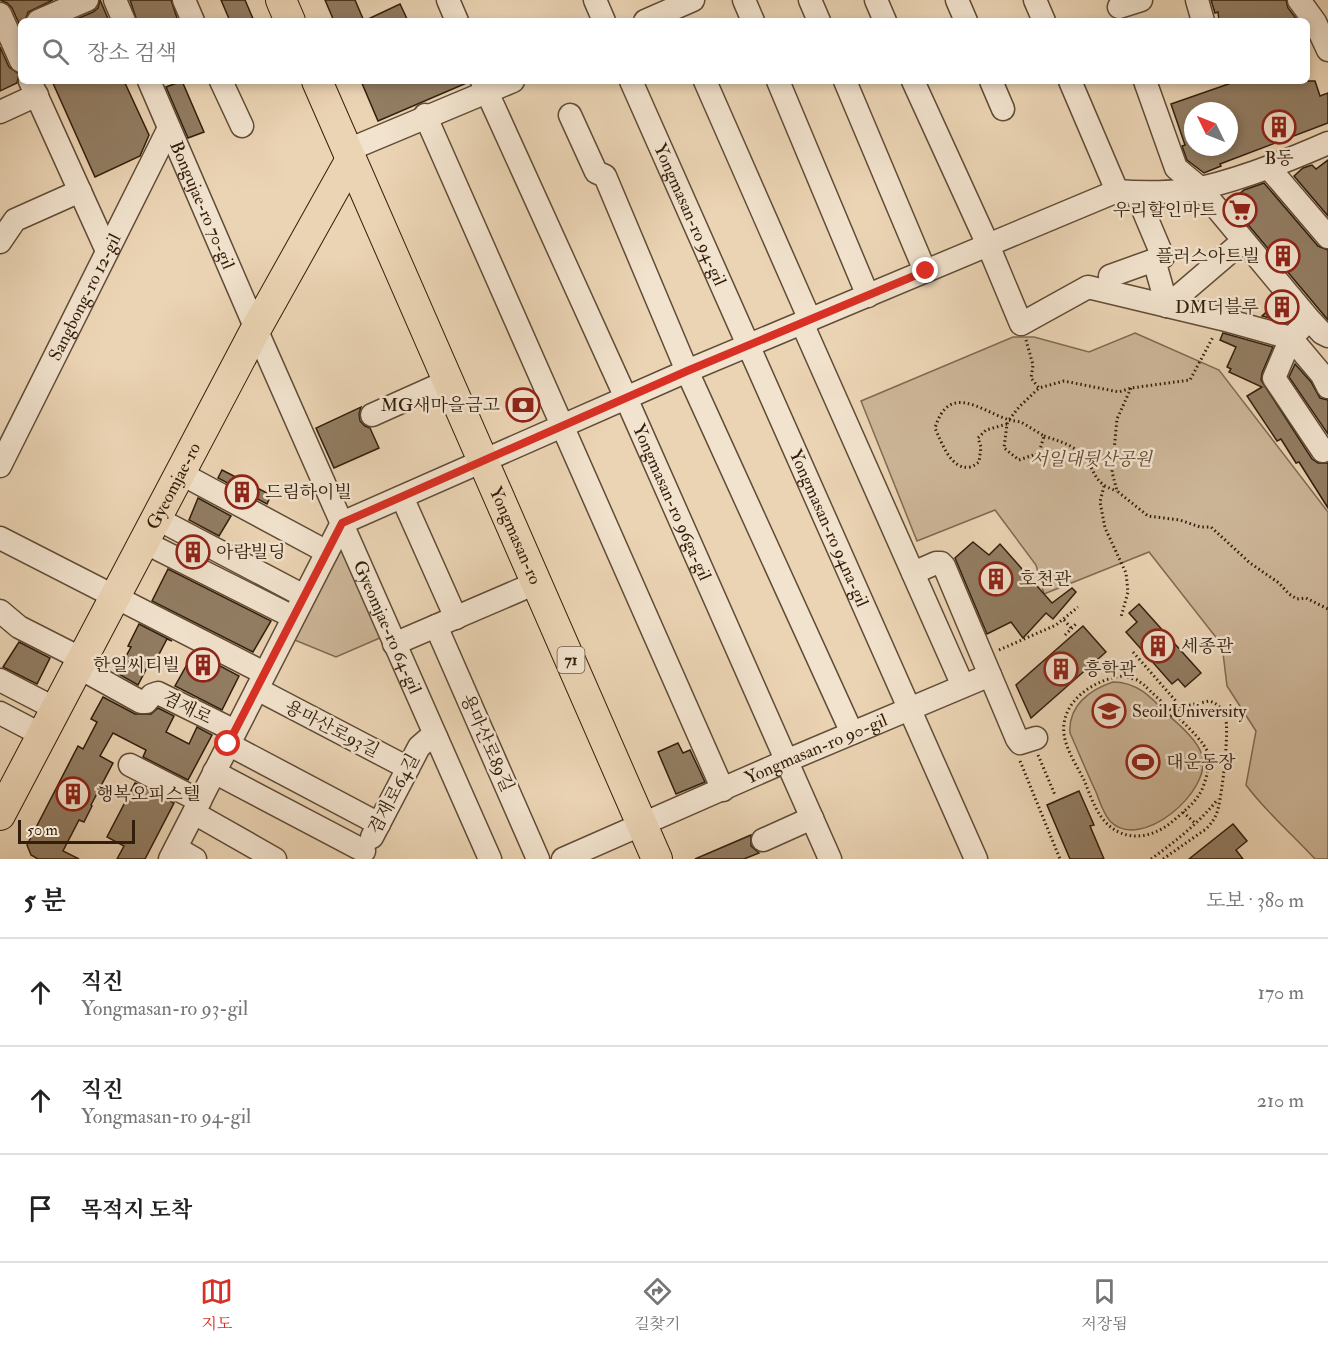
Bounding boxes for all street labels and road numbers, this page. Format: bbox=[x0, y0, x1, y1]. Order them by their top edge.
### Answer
street label: Bongujae-ro 70-gil bbox=[165, 137, 240, 273]
street label: Yongmasan-ro 94-gil bbox=[649, 140, 732, 290]
street label: Sangbong-ro 12-gil bbox=[43, 229, 126, 364]
street label: Yongmasan-ro 96ga-gil bbox=[627, 420, 717, 584]
street label: Gyeomjae-ro bbox=[141, 438, 206, 533]
street label: Yongmasan-ro 94na-gil bbox=[784, 446, 874, 611]
street label: Yongmasan-ro bbox=[484, 483, 547, 588]
street label: Gyeomjae-ro 64-gil bbox=[348, 557, 427, 698]
road number: 71 bbox=[558, 647, 584, 673]
street label: 겸재로 bbox=[159, 686, 215, 730]
street label: 용마산로89길 bbox=[455, 691, 519, 795]
street label: 용마산로93길 bbox=[281, 695, 383, 763]
street label: Yongmasan-ro 90-gil bbox=[741, 708, 891, 789]
street label: 겸재로64길 bbox=[363, 750, 425, 838]

